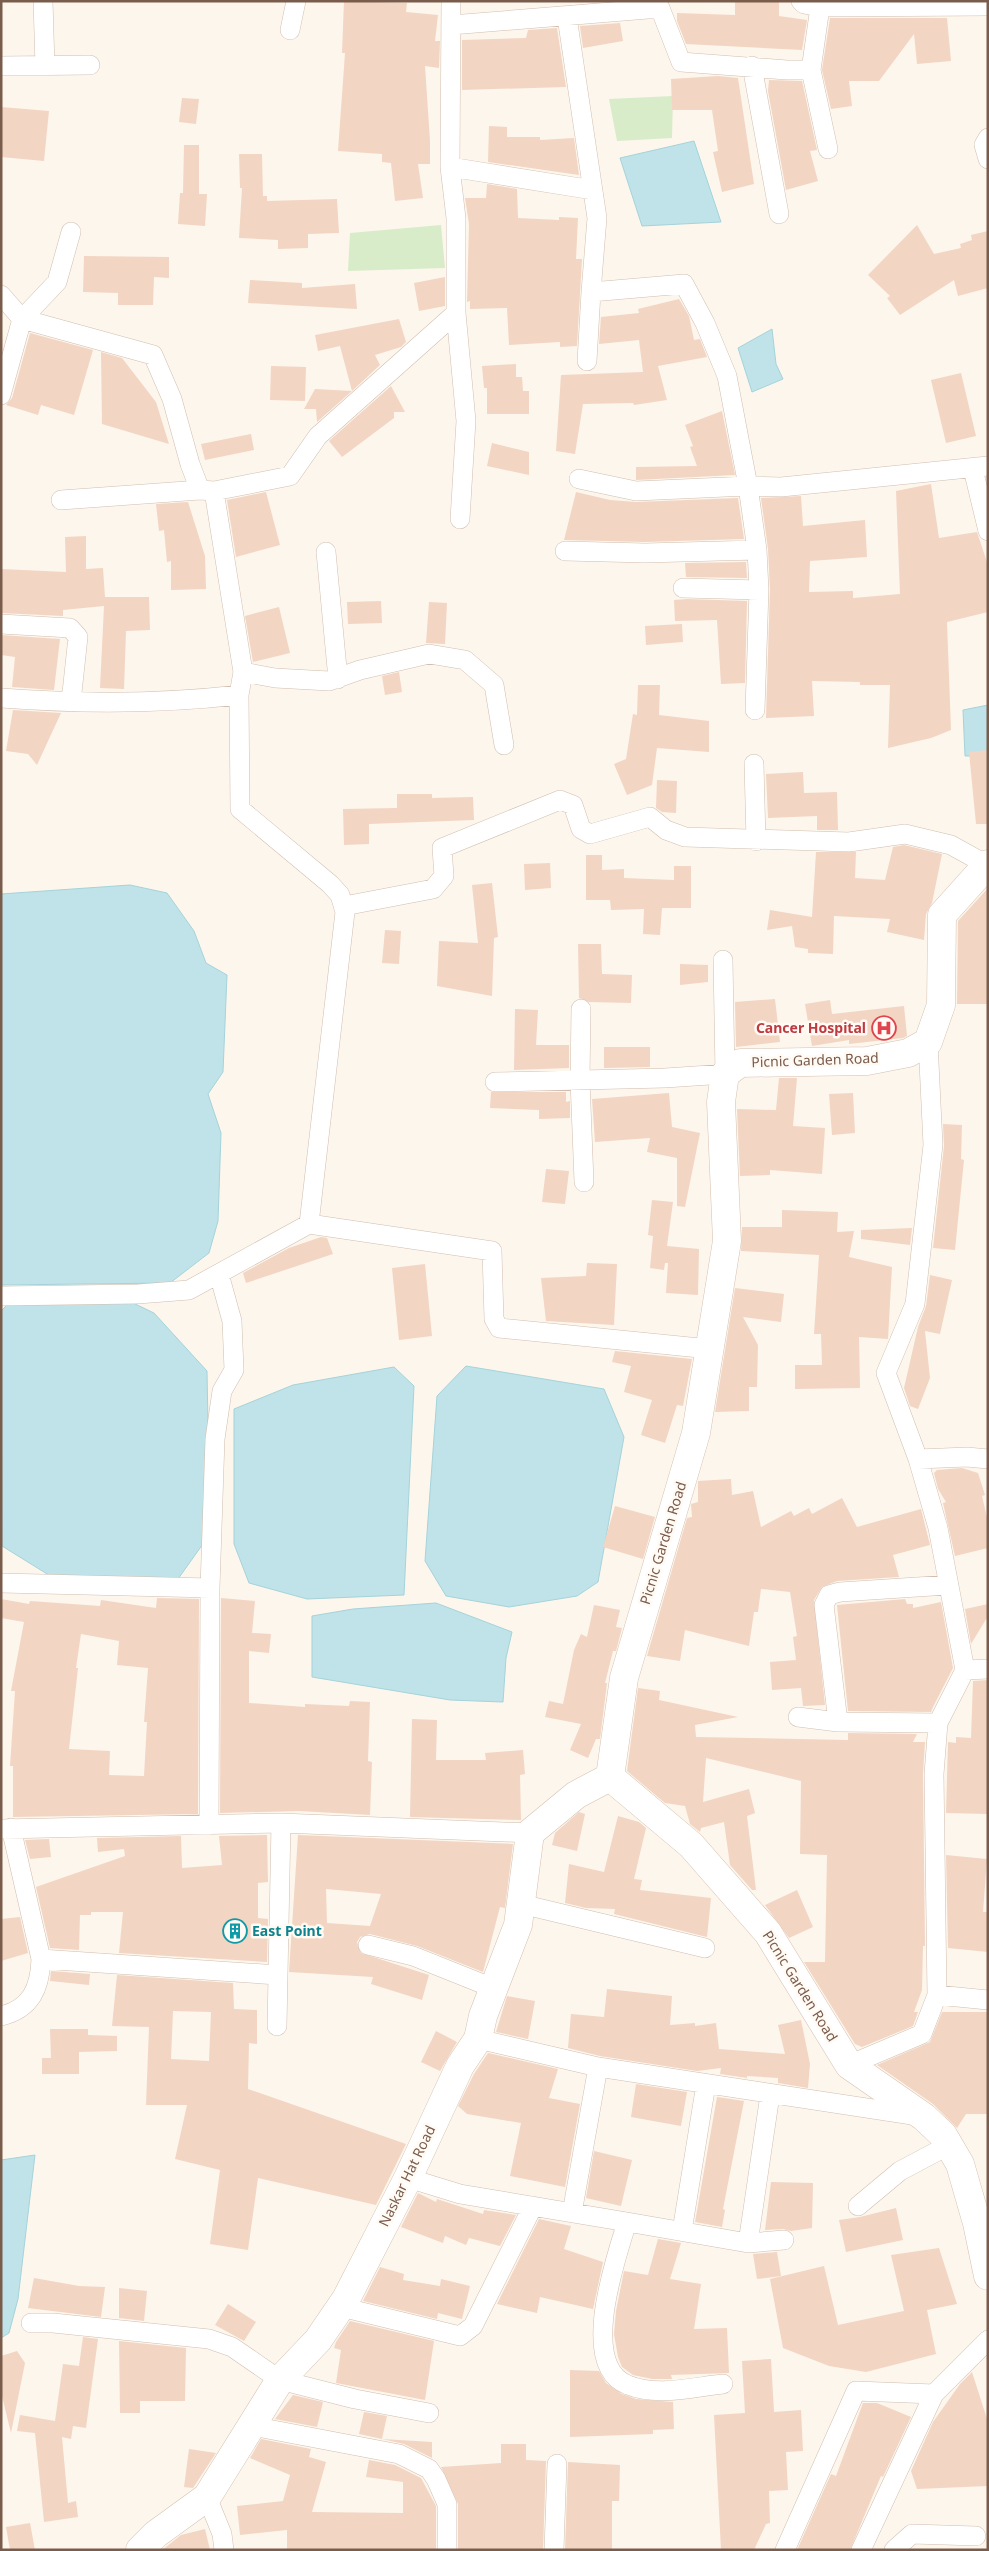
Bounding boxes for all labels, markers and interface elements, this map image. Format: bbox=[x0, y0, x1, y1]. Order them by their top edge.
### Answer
hospital icon: Cancer Hospital bbox=[871, 1015, 897, 1041]
place label: Cancer Hospital bbox=[756, 1018, 866, 1037]
street label: Picnic Garden Road bbox=[751, 1048, 879, 1071]
street label: Picnic Garden Road bbox=[635, 1479, 690, 1607]
building icon: East Point bbox=[222, 1918, 248, 1944]
place label: East Point bbox=[252, 1921, 322, 1940]
street label: Picnic Garden Road bbox=[759, 1927, 842, 2045]
street label: Naskar Hat Road bbox=[374, 2122, 439, 2230]

